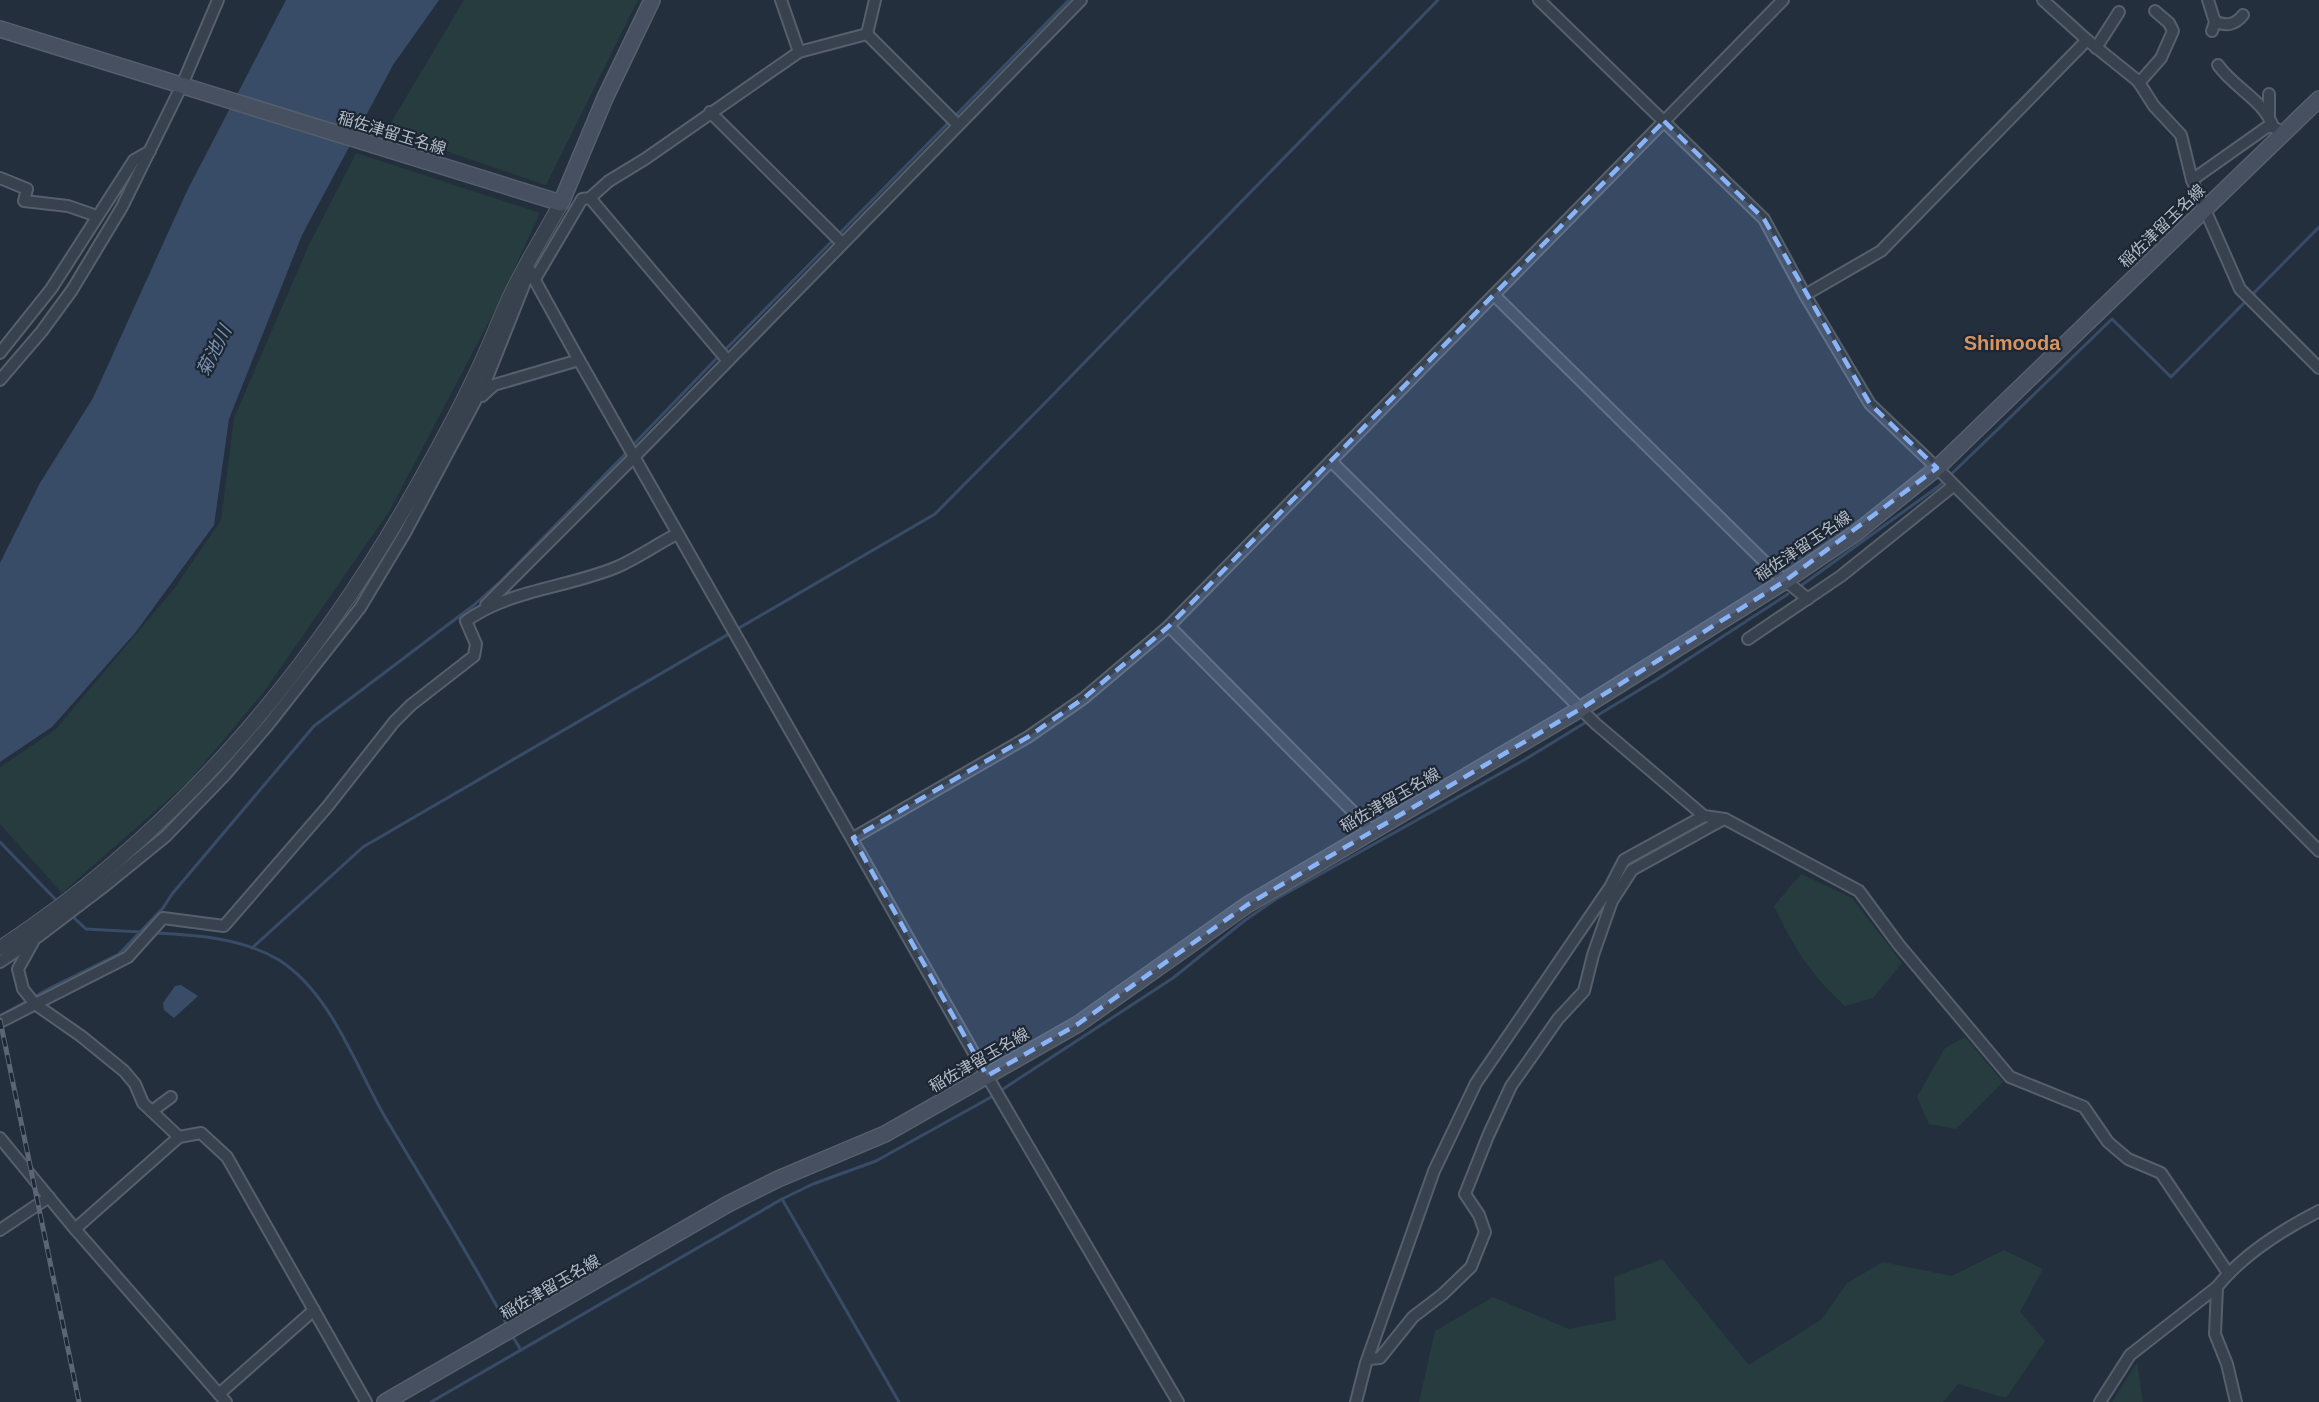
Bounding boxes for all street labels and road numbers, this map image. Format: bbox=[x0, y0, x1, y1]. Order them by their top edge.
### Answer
street label: 稲佐津留玉名線 bbox=[336, 108, 448, 158]
street label: 稲佐津留玉名線 bbox=[2116, 181, 2208, 271]
street label: 稲佐津留玉名線 bbox=[1752, 508, 1854, 584]
street label: 稲佐津留玉名線 bbox=[1337, 765, 1443, 835]
street label: 稲佐津留玉名線 bbox=[926, 1025, 1032, 1095]
street label: 稲佐津留玉名線 bbox=[497, 1252, 603, 1322]

